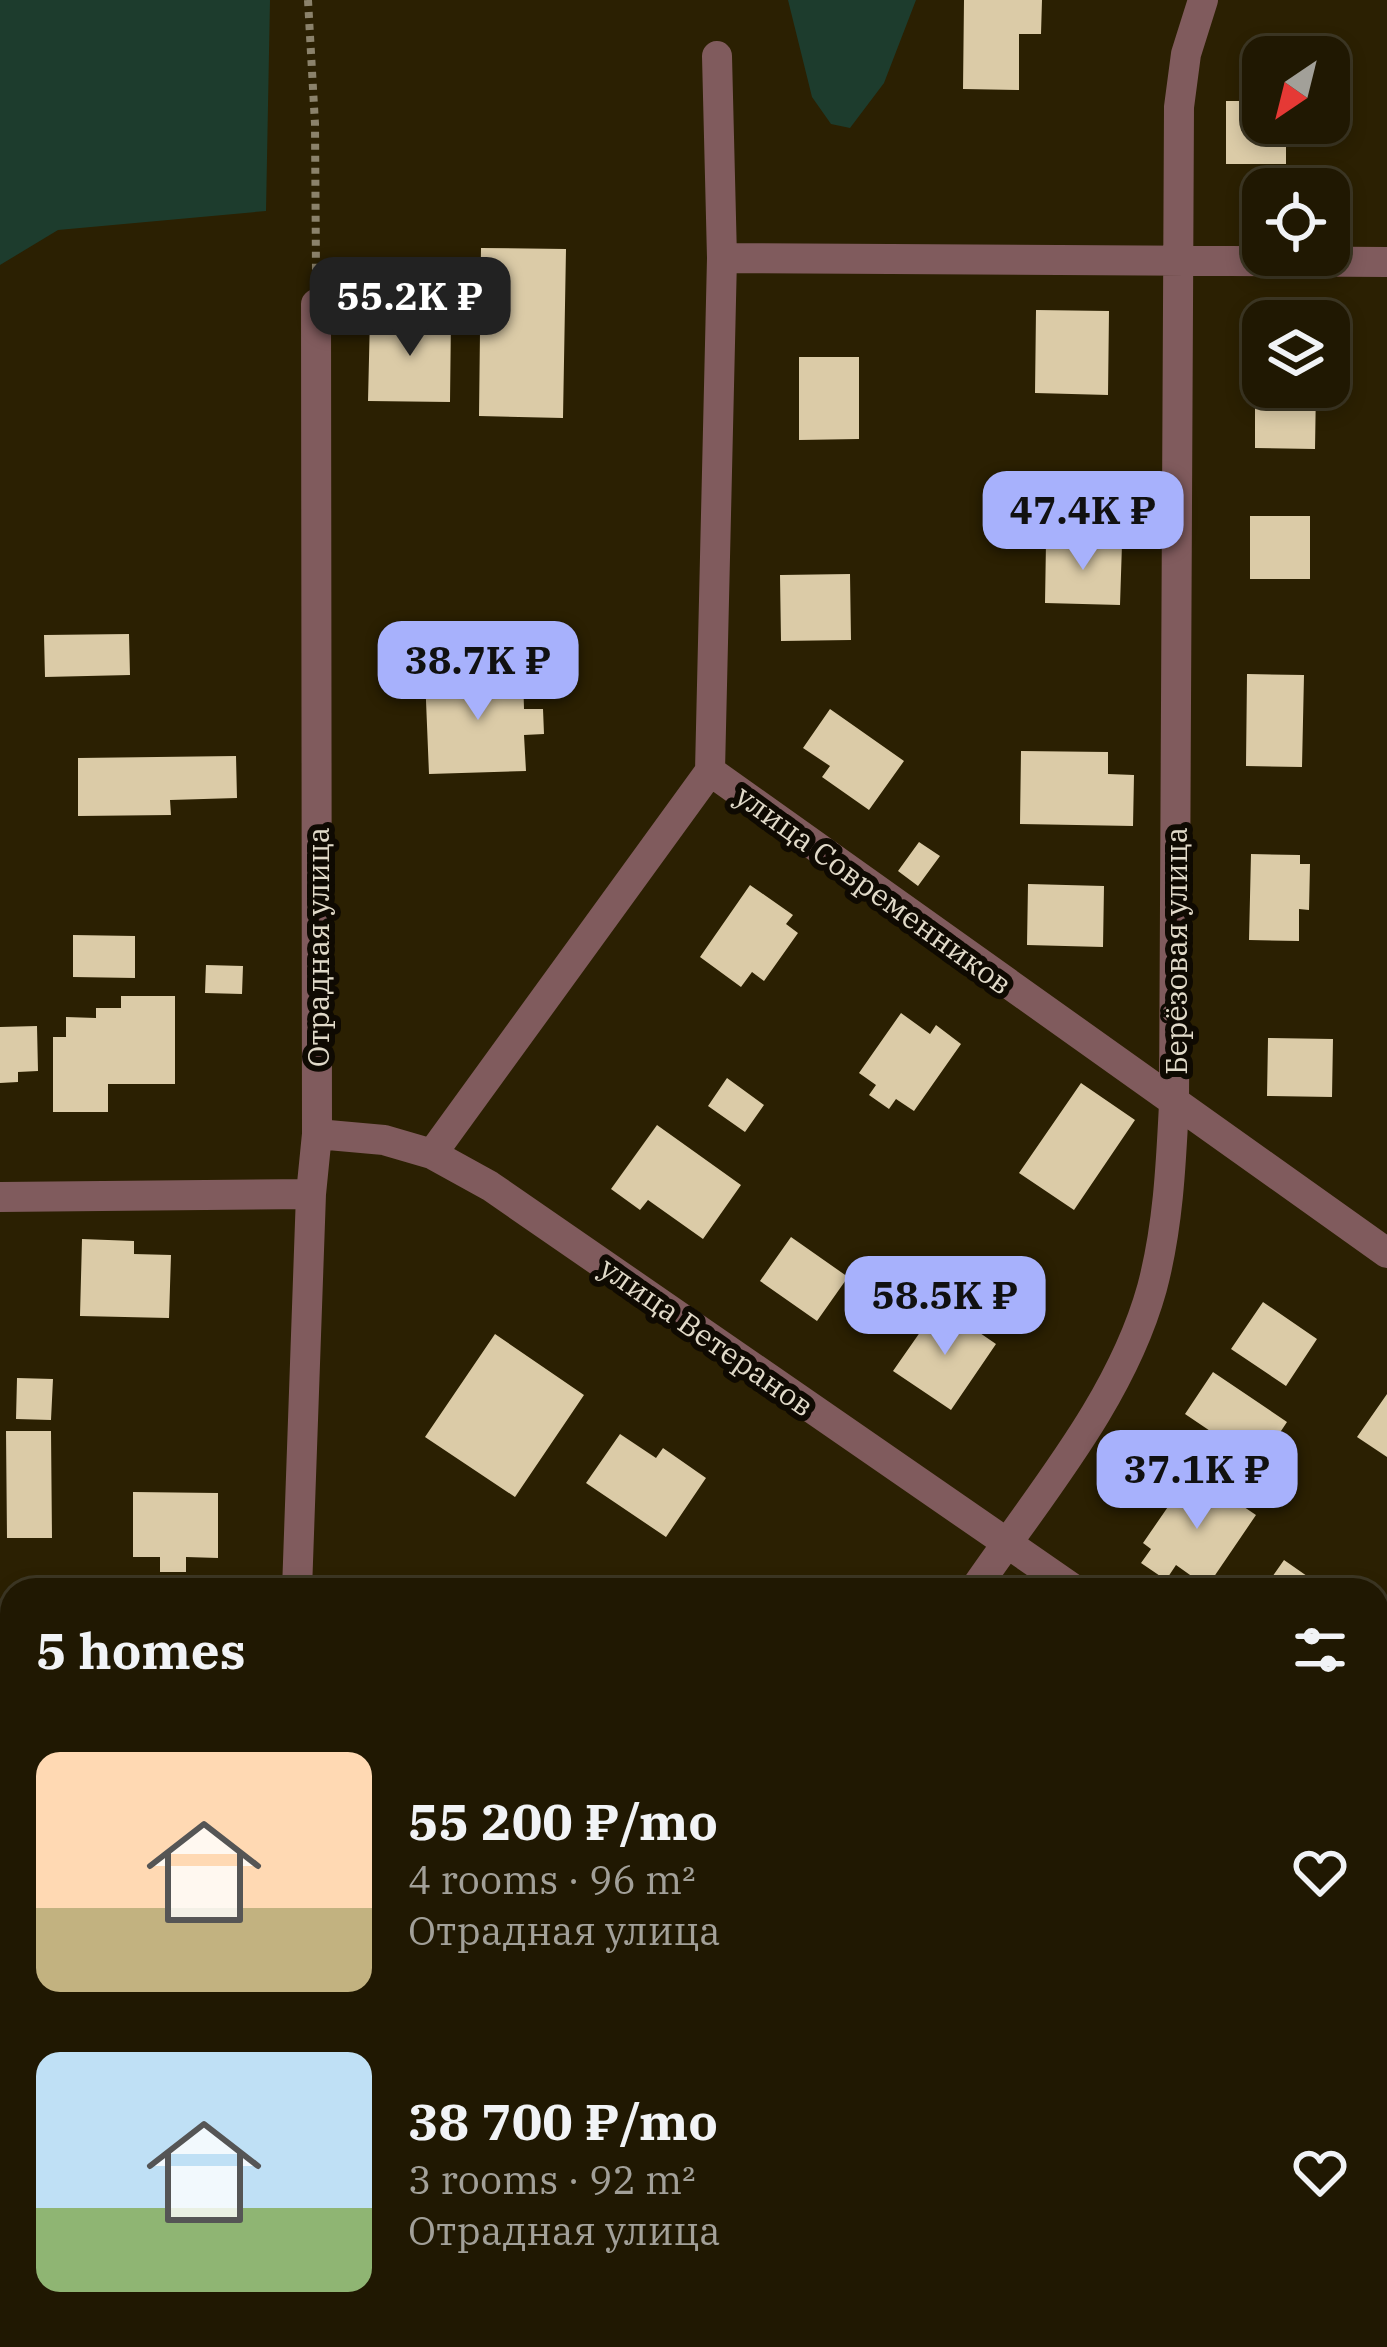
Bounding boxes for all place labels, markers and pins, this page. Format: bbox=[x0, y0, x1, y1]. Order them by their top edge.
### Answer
pin: 55.2K ₽ bbox=[299, 257, 521, 359]
pin: 47.4K ₽ bbox=[972, 471, 1194, 573]
pin: 38.7K ₽ bbox=[367, 621, 589, 723]
pin: 58.5K ₽ bbox=[834, 1256, 1056, 1358]
pin: 37.1K ₽ bbox=[1086, 1430, 1308, 1532]

